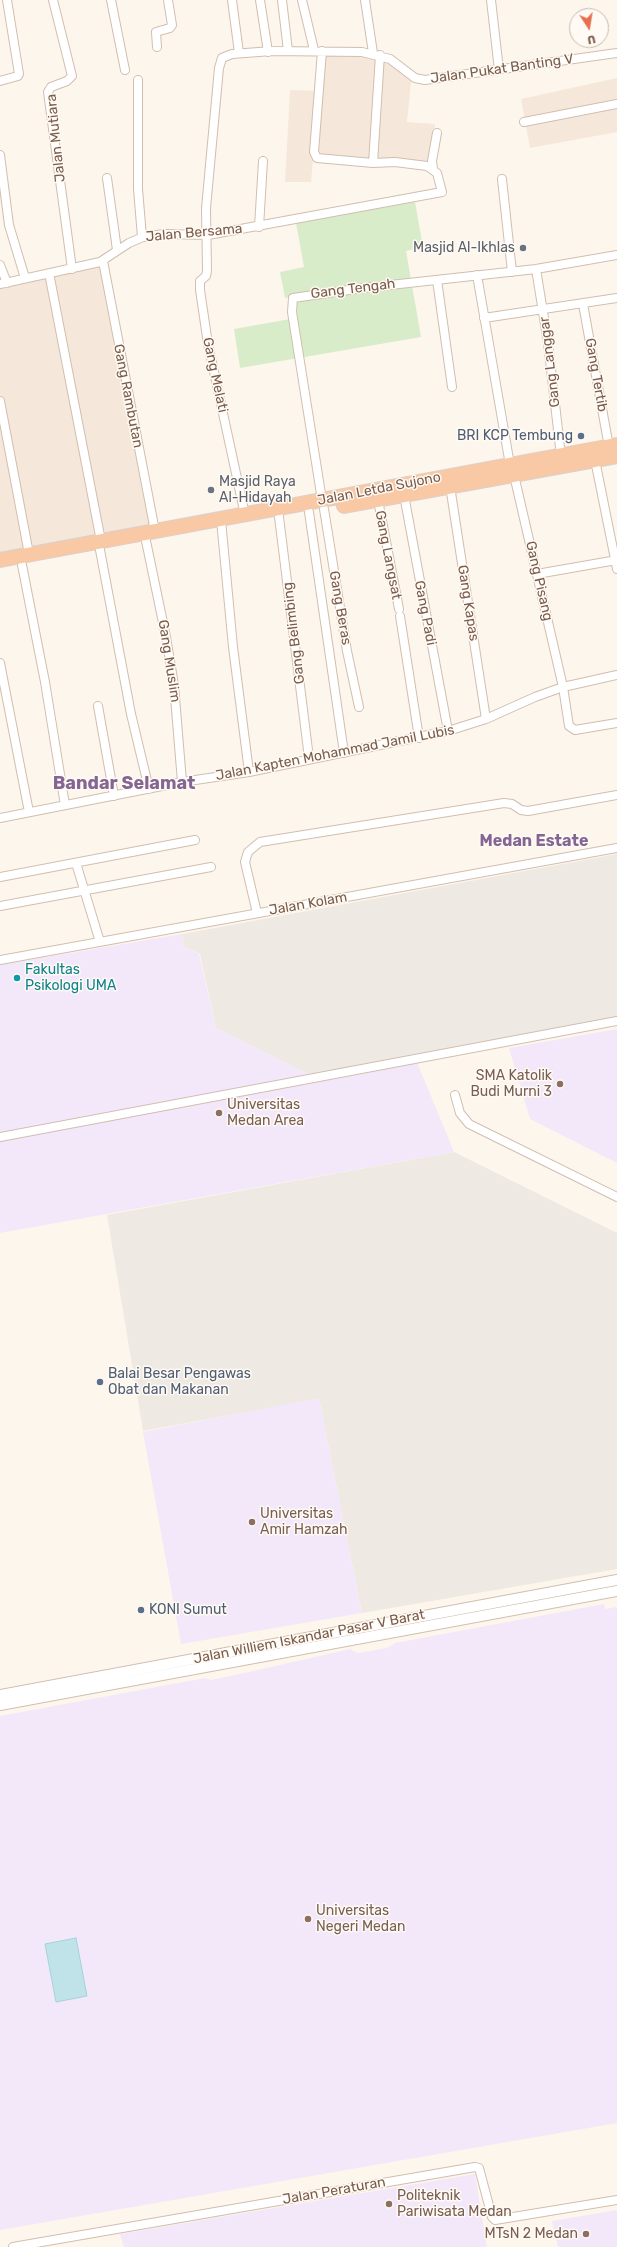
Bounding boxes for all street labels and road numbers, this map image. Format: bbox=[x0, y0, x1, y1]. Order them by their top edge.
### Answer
street label: Jalan Pukat Banting V bbox=[429, 51, 575, 87]
street label: Jalan Mutiara bbox=[43, 93, 69, 183]
street label: Jalan Bersama bbox=[145, 220, 243, 246]
street label: Gang Tengah bbox=[310, 275, 396, 303]
street label: Gang Langgar bbox=[536, 316, 564, 408]
street label: Gang Melati bbox=[199, 336, 231, 414]
street label: Gang Tertib bbox=[581, 337, 611, 413]
street label: Gang Rambutan bbox=[110, 343, 146, 449]
street label: Jalan Letda Sujono bbox=[316, 469, 442, 509]
street label: Gang Langsat bbox=[371, 509, 405, 601]
street label: Gang Pisang bbox=[522, 539, 556, 623]
street label: Gang Kapas bbox=[454, 564, 482, 642]
street label: Gang Beras bbox=[325, 570, 355, 646]
street label: Gang Padi bbox=[410, 579, 440, 647]
street label: Gang Belimbing bbox=[279, 581, 309, 685]
street label: Gang Muslim bbox=[154, 618, 184, 704]
street label: Jalan Kapten Mohammad Jamil Lubis bbox=[214, 722, 456, 784]
street label: Jalan Kolam bbox=[268, 889, 348, 919]
street label: Jalan Williem Iskandar Pasar V Barat bbox=[192, 1606, 426, 1668]
street label: Jalan Peraturan bbox=[281, 2174, 387, 2208]

